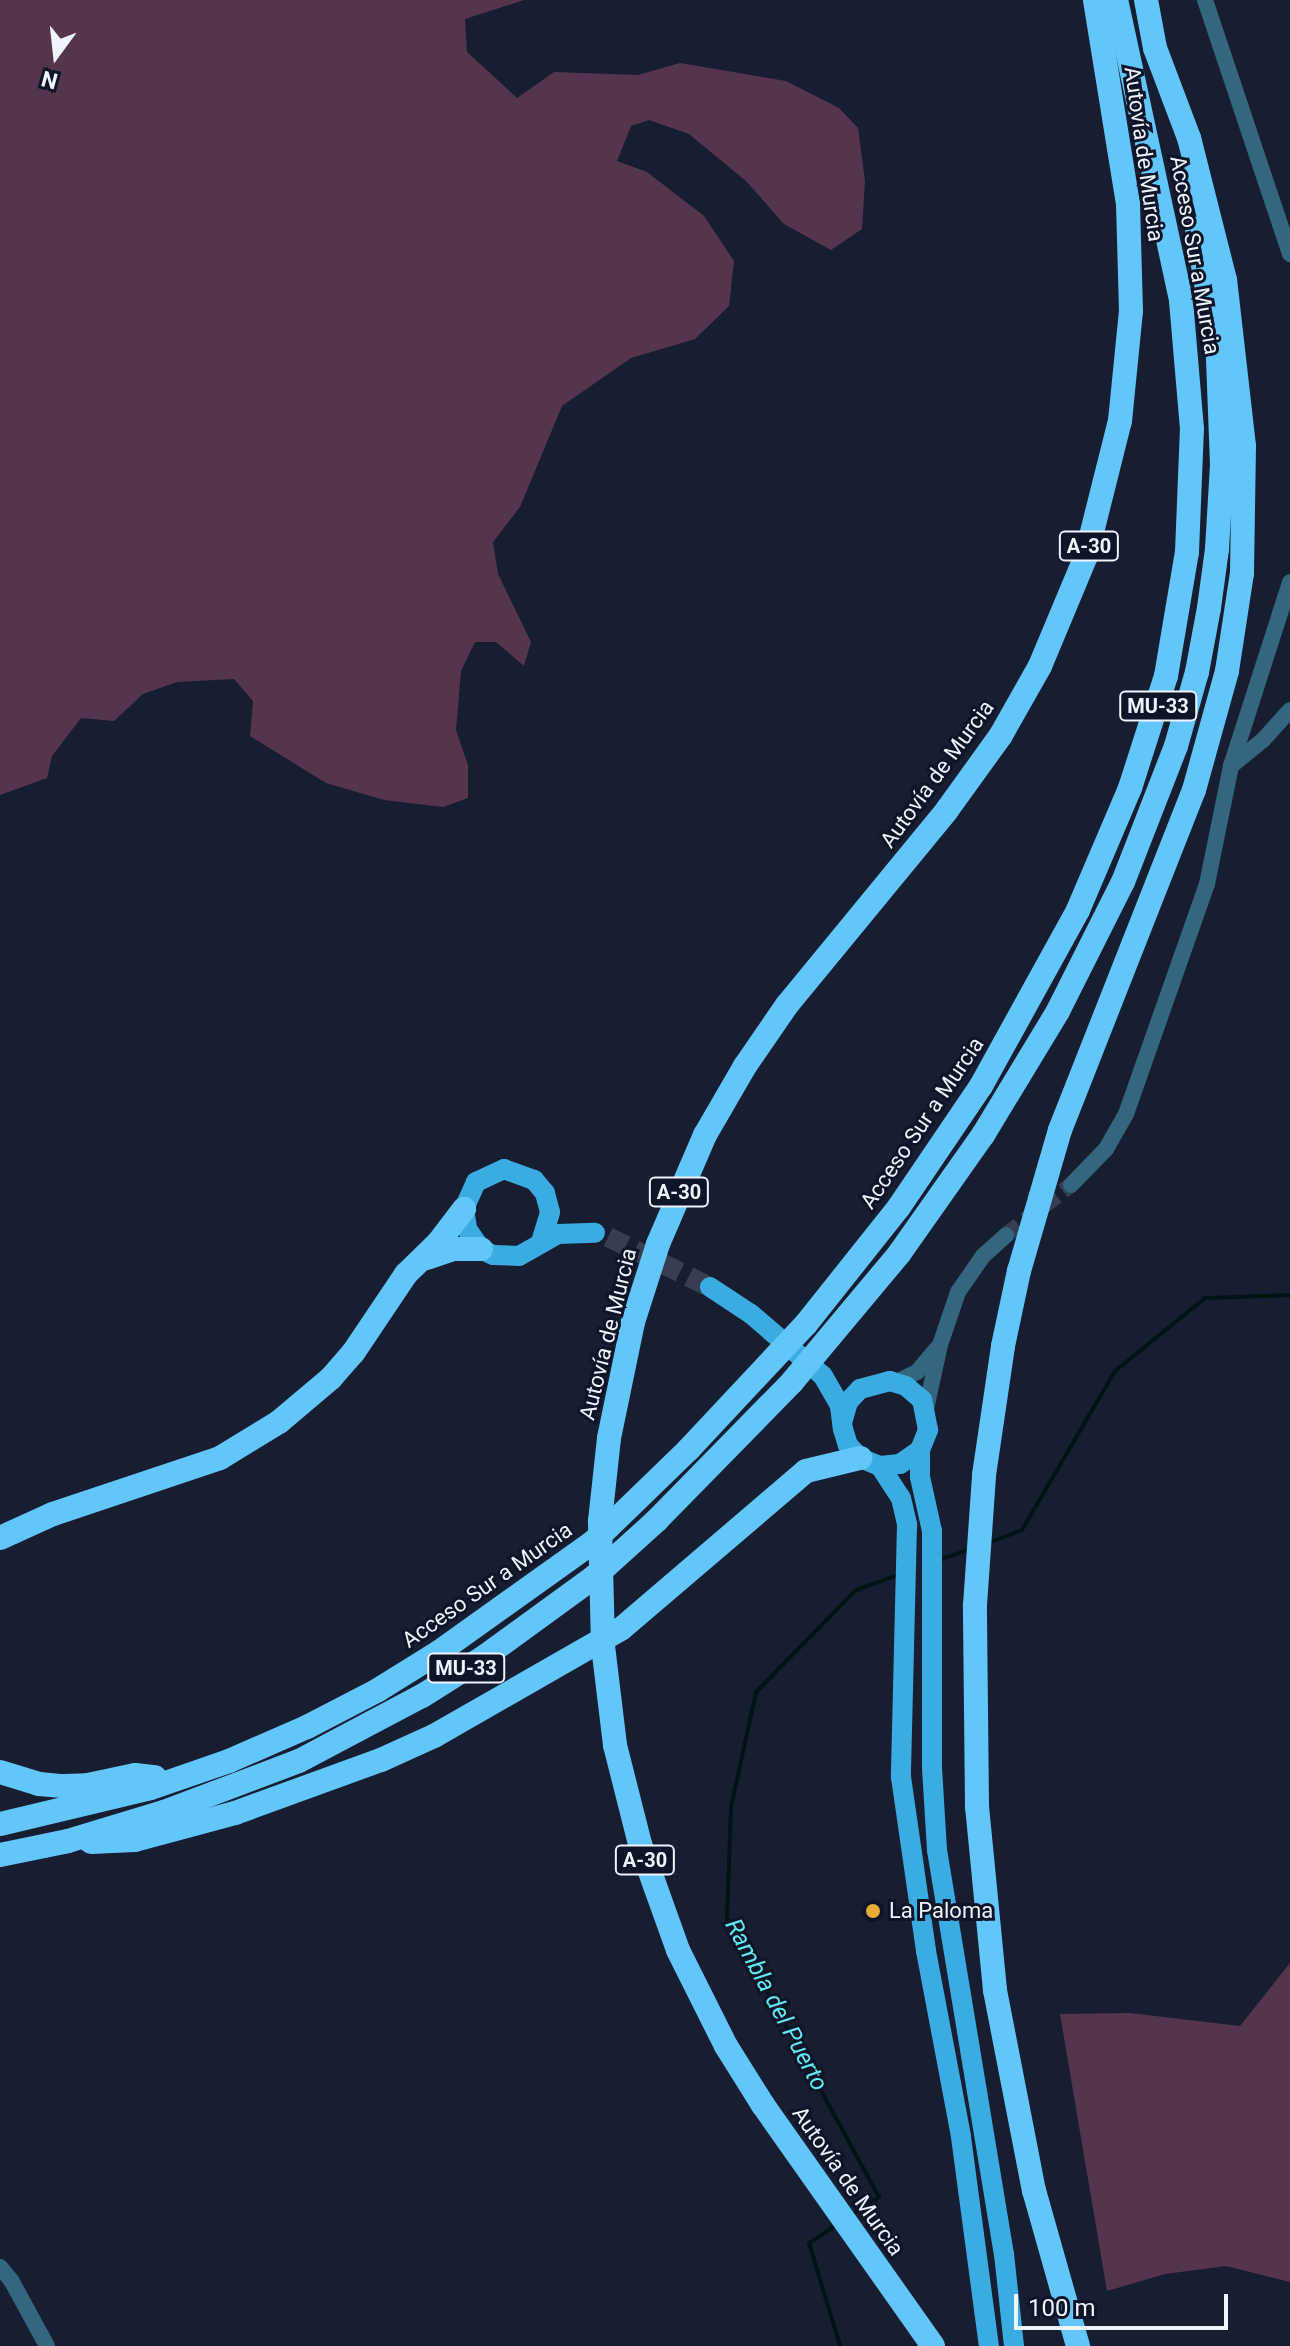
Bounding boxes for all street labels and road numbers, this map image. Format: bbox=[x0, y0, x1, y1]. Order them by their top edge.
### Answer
street label: Autovía de Murcia bbox=[1119, 65, 1169, 243]
street label: Acceso Sur a Murcia bbox=[1165, 154, 1225, 356]
road number: A-30 bbox=[1057, 530, 1121, 562]
road number: MU-33 bbox=[1118, 690, 1198, 722]
street label: Autovía de Murcia bbox=[875, 695, 999, 853]
street label: Acceso Sur a Murcia bbox=[855, 1032, 989, 1214]
road number: A-30 bbox=[647, 1176, 711, 1208]
street label: Autovía de Murcia bbox=[574, 1245, 642, 1423]
street label: Acceso Sur a Murcia bbox=[397, 1516, 577, 1654]
road number: MU-33 bbox=[426, 1652, 506, 1684]
road number: A-30 bbox=[613, 1844, 677, 1876]
street label: Autovía de Murcia bbox=[787, 2101, 909, 2261]

